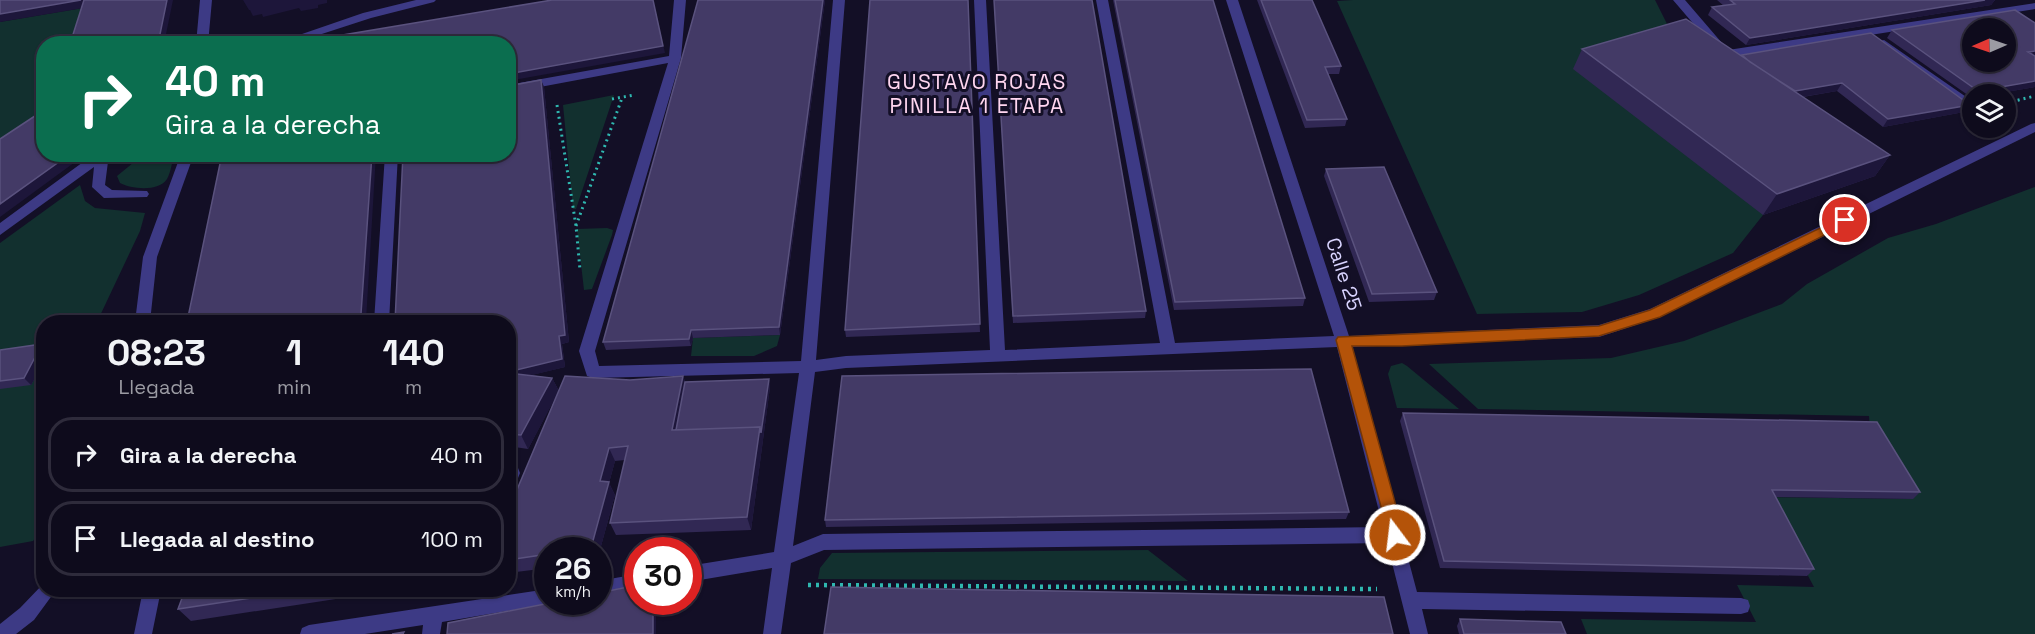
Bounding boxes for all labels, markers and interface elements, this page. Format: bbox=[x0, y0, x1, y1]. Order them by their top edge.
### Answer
north arrow bbox=[1962, 18, 2016, 72]
map controls bbox=[1962, 18, 2016, 138]
text: 40 m bbox=[165, 55, 265, 108]
icon: right bbox=[66, 60, 144, 138]
district label: GUSTAVO ROJAS PINILLA 1 ETAPA bbox=[887, 68, 1067, 119]
button: layers bbox=[1962, 84, 2016, 138]
text: Gira a la derecha bbox=[165, 107, 380, 142]
pin bbox=[1819, 194, 1870, 245]
icon: arrive bbox=[1828, 203, 1861, 236]
street label: Calle 25 bbox=[1320, 234, 1368, 314]
text: 08:23 bbox=[107, 330, 206, 376]
text: 1 bbox=[286, 330, 302, 376]
text: 140 bbox=[382, 330, 445, 376]
text: Llegada bbox=[118, 374, 195, 400]
text: min bbox=[277, 374, 311, 400]
text: m bbox=[405, 374, 422, 400]
icon: right bbox=[69, 438, 102, 471]
text: Gira a la derecha bbox=[120, 441, 297, 469]
text: 40 m bbox=[431, 441, 483, 469]
position arrow bbox=[1363, 503, 1427, 567]
icon: arrive bbox=[69, 522, 102, 555]
text: Llegada al destino bbox=[120, 525, 314, 553]
text: 100 m bbox=[421, 525, 483, 553]
speed limit sign: 30 bbox=[624, 537, 702, 615]
text: 26 bbox=[555, 549, 591, 588]
text: km/h bbox=[555, 582, 591, 601]

